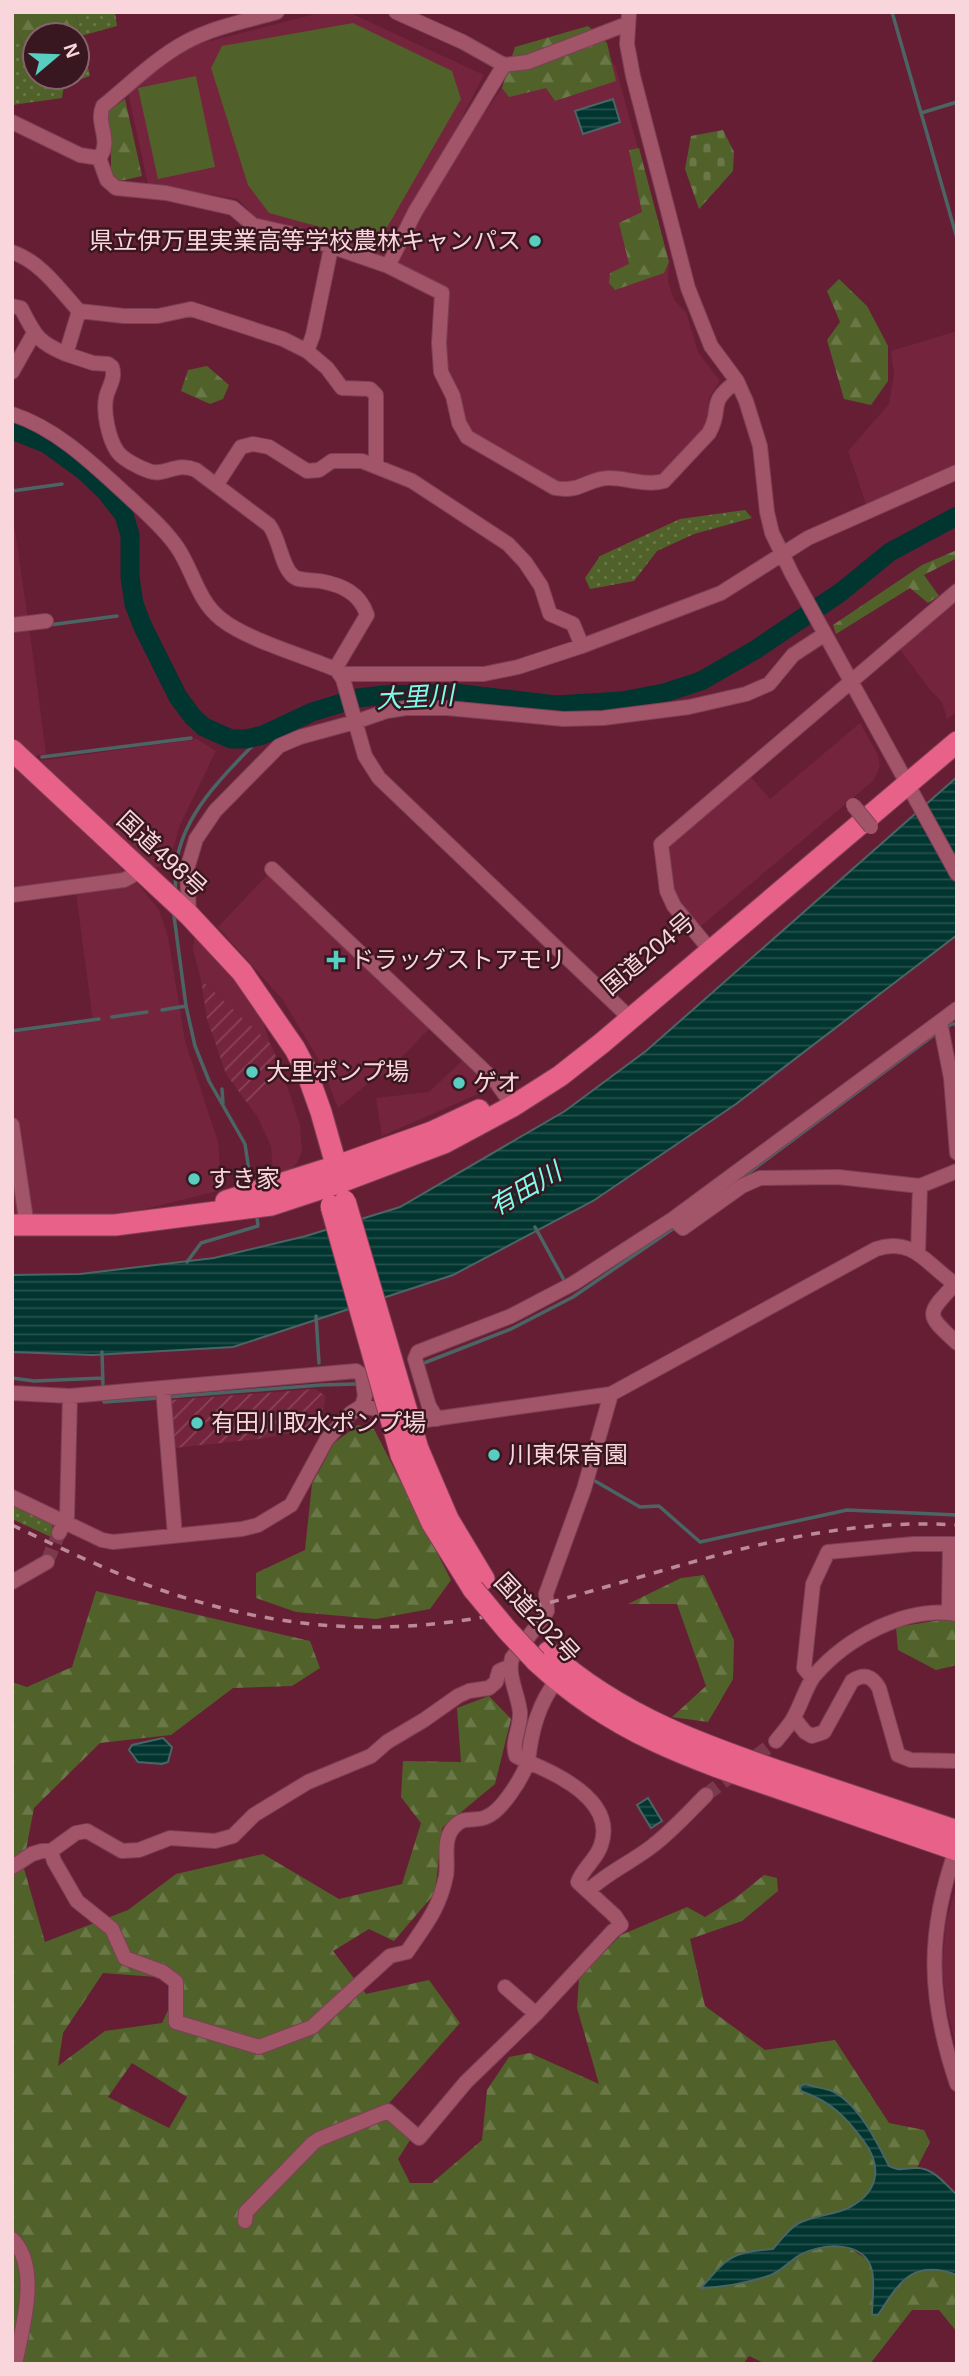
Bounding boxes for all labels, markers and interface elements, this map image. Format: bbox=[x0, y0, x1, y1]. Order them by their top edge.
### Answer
north arrow bbox=[21, 21, 91, 91]
text: N bbox=[59, 41, 84, 61]
place label: 県立伊万里実業高等学校農林キャンパス bbox=[89, 227, 521, 254]
marker: 県立伊万里実業高等学校農林キャンパス bbox=[527, 233, 543, 249]
water label: 大里川 bbox=[375, 680, 458, 714]
street label: 国道498号 bbox=[112, 806, 213, 902]
street label: 国道204号 bbox=[596, 907, 699, 1000]
place label: ドラッグストアモリ bbox=[350, 946, 566, 973]
marker: ドラッグストアモリ bbox=[328, 952, 344, 968]
place label: 大里ポンプ場 bbox=[266, 1058, 409, 1085]
marker: 大里ポンプ場 bbox=[244, 1064, 260, 1080]
place label: ゲオ bbox=[473, 1069, 521, 1096]
marker: ゲオ bbox=[451, 1075, 467, 1091]
water label: 有田川 bbox=[484, 1155, 569, 1221]
place label: すき家 bbox=[208, 1165, 280, 1192]
marker: すき家 bbox=[186, 1171, 202, 1187]
place label: 有田川取水ポンプ場 bbox=[211, 1409, 426, 1436]
marker: 有田川取水ポンプ場 bbox=[189, 1415, 205, 1431]
place label: 川東保育園 bbox=[508, 1441, 628, 1468]
marker: 川東保育園 bbox=[486, 1447, 502, 1463]
street label: 国道202号 bbox=[489, 1567, 585, 1668]

